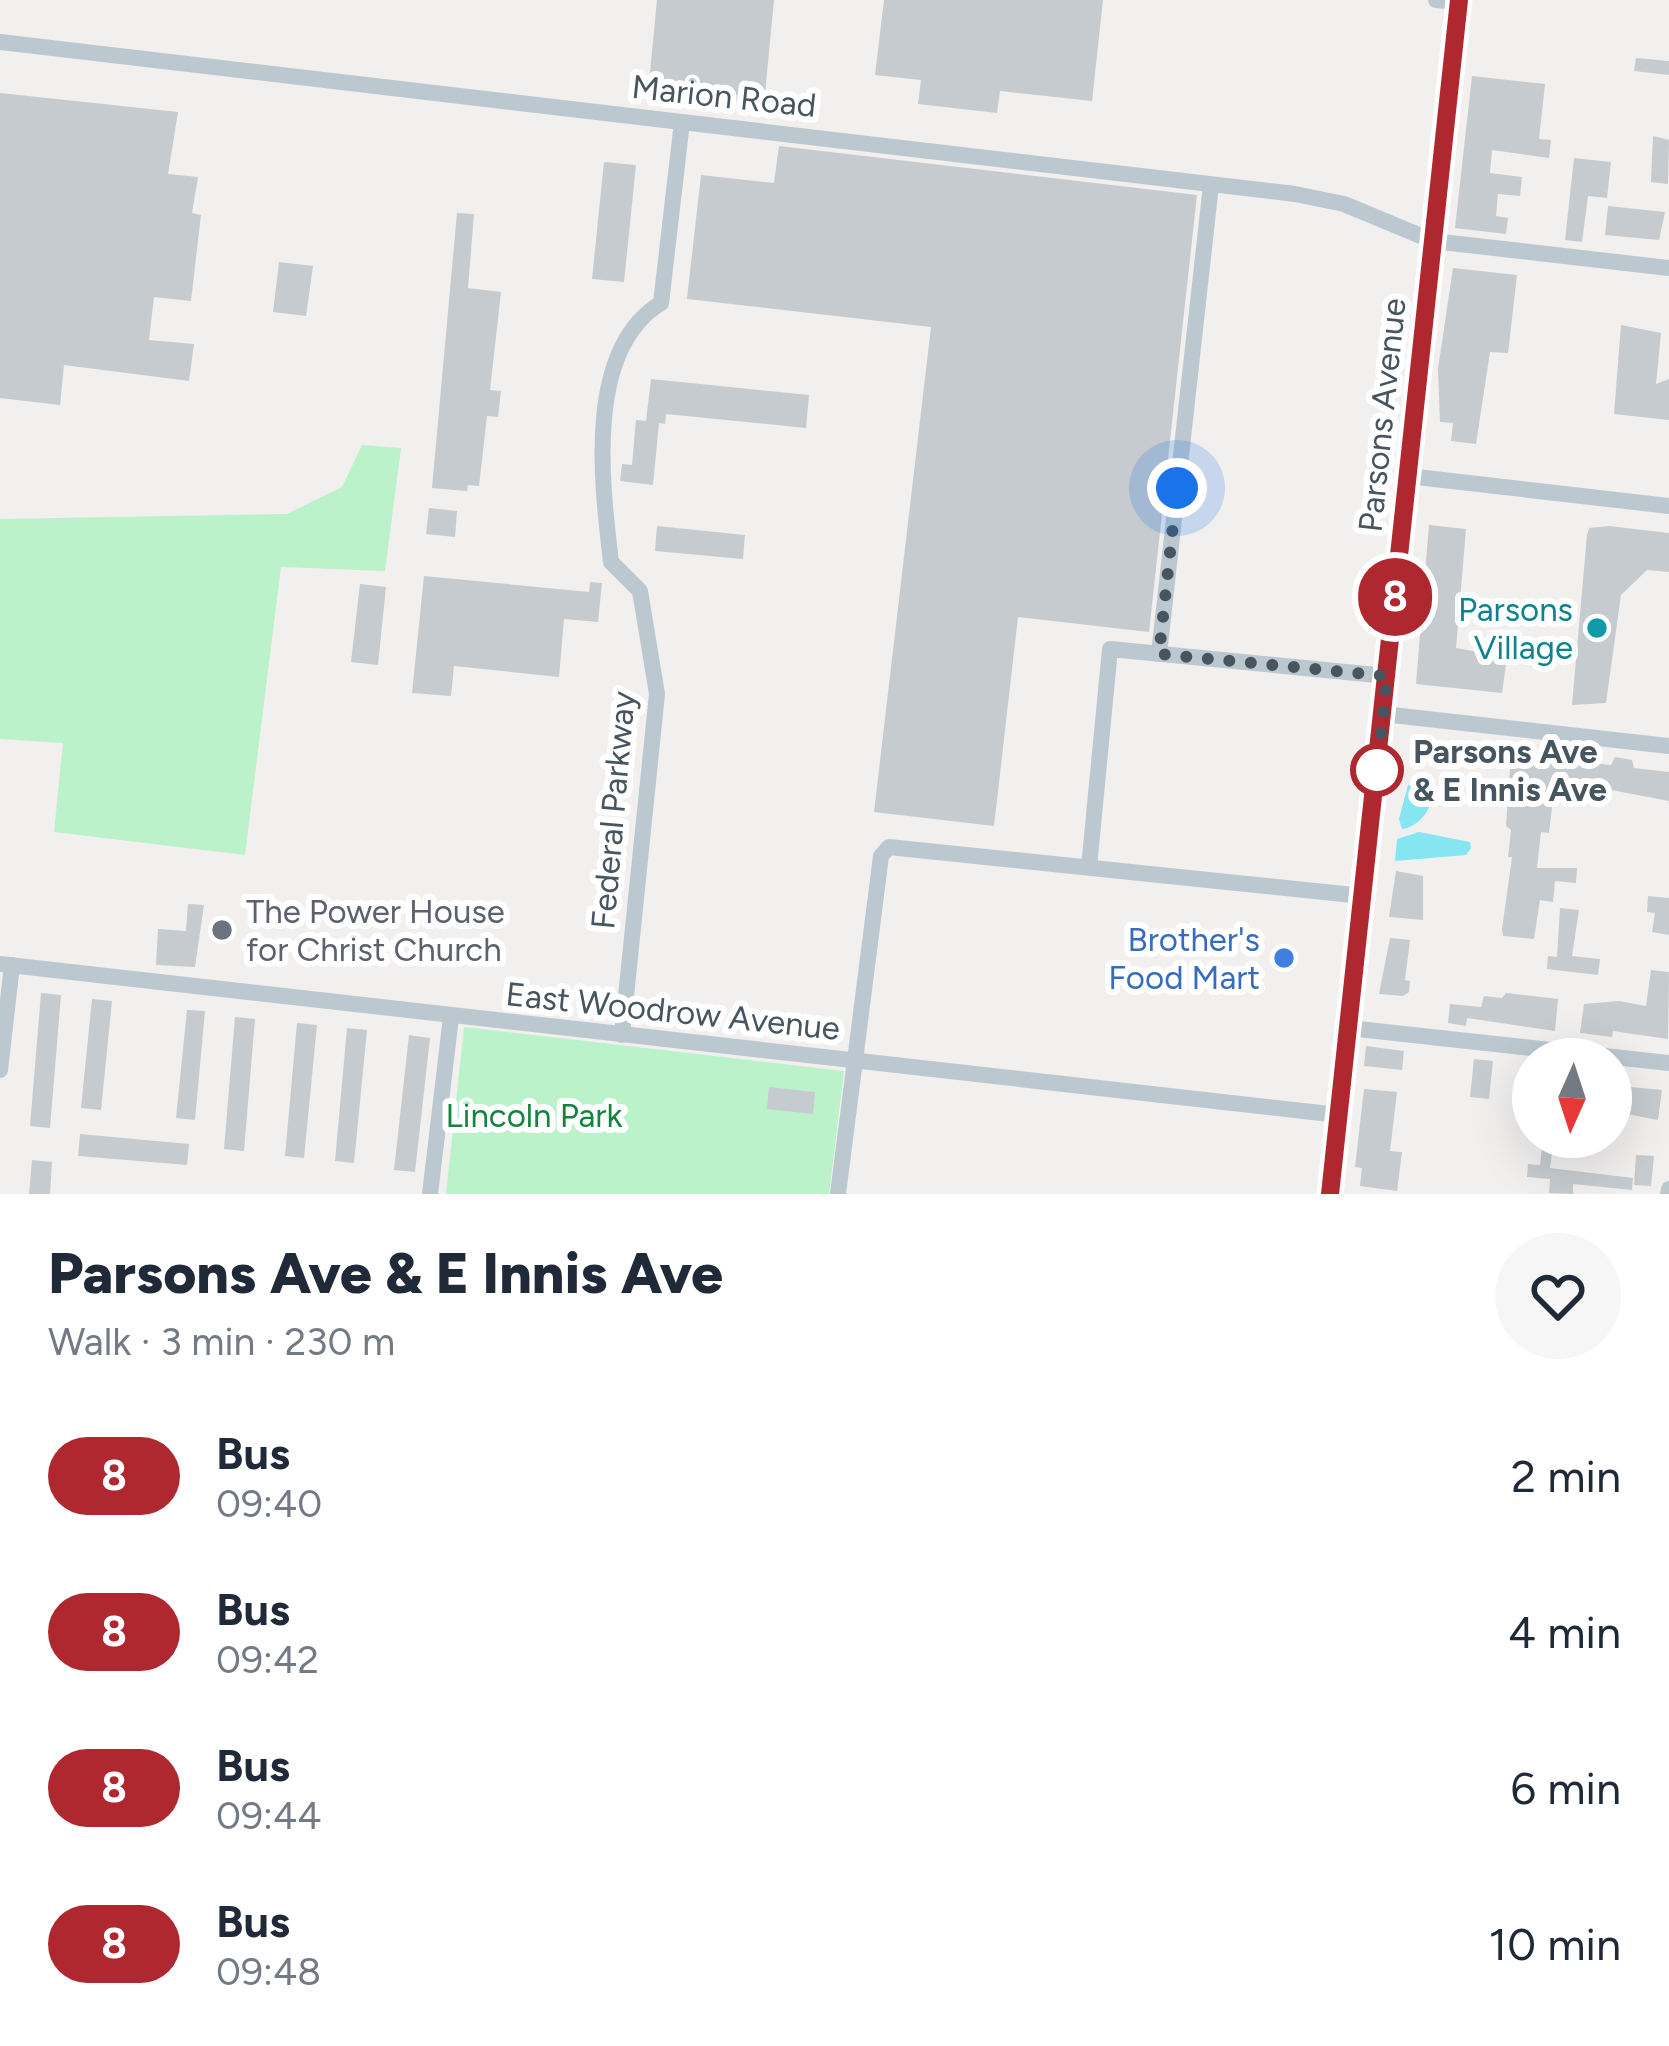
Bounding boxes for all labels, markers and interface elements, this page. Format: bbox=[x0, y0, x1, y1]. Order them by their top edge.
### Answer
street label: Marion Road bbox=[630, 67, 818, 125]
street label: Parsons Avenue bbox=[1350, 296, 1414, 534]
your location bbox=[1147, 458, 1207, 518]
line badge: 8 bbox=[1356, 558, 1434, 636]
text: 8 bbox=[1382, 571, 1408, 622]
place label: Parsons Village bbox=[1458, 590, 1573, 667]
marker: Parsons Village bbox=[1584, 615, 1610, 641]
street label: Federal Parkway bbox=[583, 689, 643, 931]
place label: Parsons Ave & E Innis Ave bbox=[1413, 732, 1607, 809]
marker: Parsons Ave & E Innis Ave bbox=[1352, 745, 1402, 795]
place label: The Power House for Christ Church bbox=[246, 892, 505, 969]
marker: The Power House for Christ Church bbox=[209, 917, 235, 943]
place label: Brother's Food Mart bbox=[1108, 920, 1260, 997]
marker: Brother's Food Mart bbox=[1271, 945, 1297, 971]
street label: East Woodrow Avenue bbox=[504, 974, 842, 1048]
north arrow bbox=[1512, 1038, 1632, 1158]
map controls bbox=[1512, 1038, 1632, 1158]
park label: Lincoln Park bbox=[446, 1096, 622, 1135]
button: heart bbox=[1495, 1233, 1621, 1359]
text: Parsons Ave & E Innis Ave bbox=[48, 1239, 723, 1307]
text: Walk · 3 min · 230 m bbox=[48, 1318, 395, 1365]
text: Bus bbox=[216, 1426, 290, 1480]
text: 2 min bbox=[1511, 1449, 1621, 1503]
text: 8 bbox=[101, 1450, 127, 1501]
text: 09:40 bbox=[216, 1480, 322, 1527]
text: Bus bbox=[216, 1582, 290, 1636]
text: 4 min bbox=[1508, 1605, 1621, 1659]
text: 8 bbox=[101, 1606, 127, 1657]
text: 09:42 bbox=[216, 1636, 319, 1683]
text: Bus bbox=[216, 1738, 290, 1792]
text: 6 min bbox=[1511, 1761, 1621, 1815]
text: 8 bbox=[101, 1762, 127, 1813]
text: 09:44 bbox=[216, 1792, 321, 1839]
text: Bus bbox=[216, 1894, 290, 1948]
text: 10 min bbox=[1489, 1917, 1621, 1971]
text: 8 bbox=[101, 1918, 127, 1969]
text: 09:48 bbox=[216, 1948, 321, 1995]

